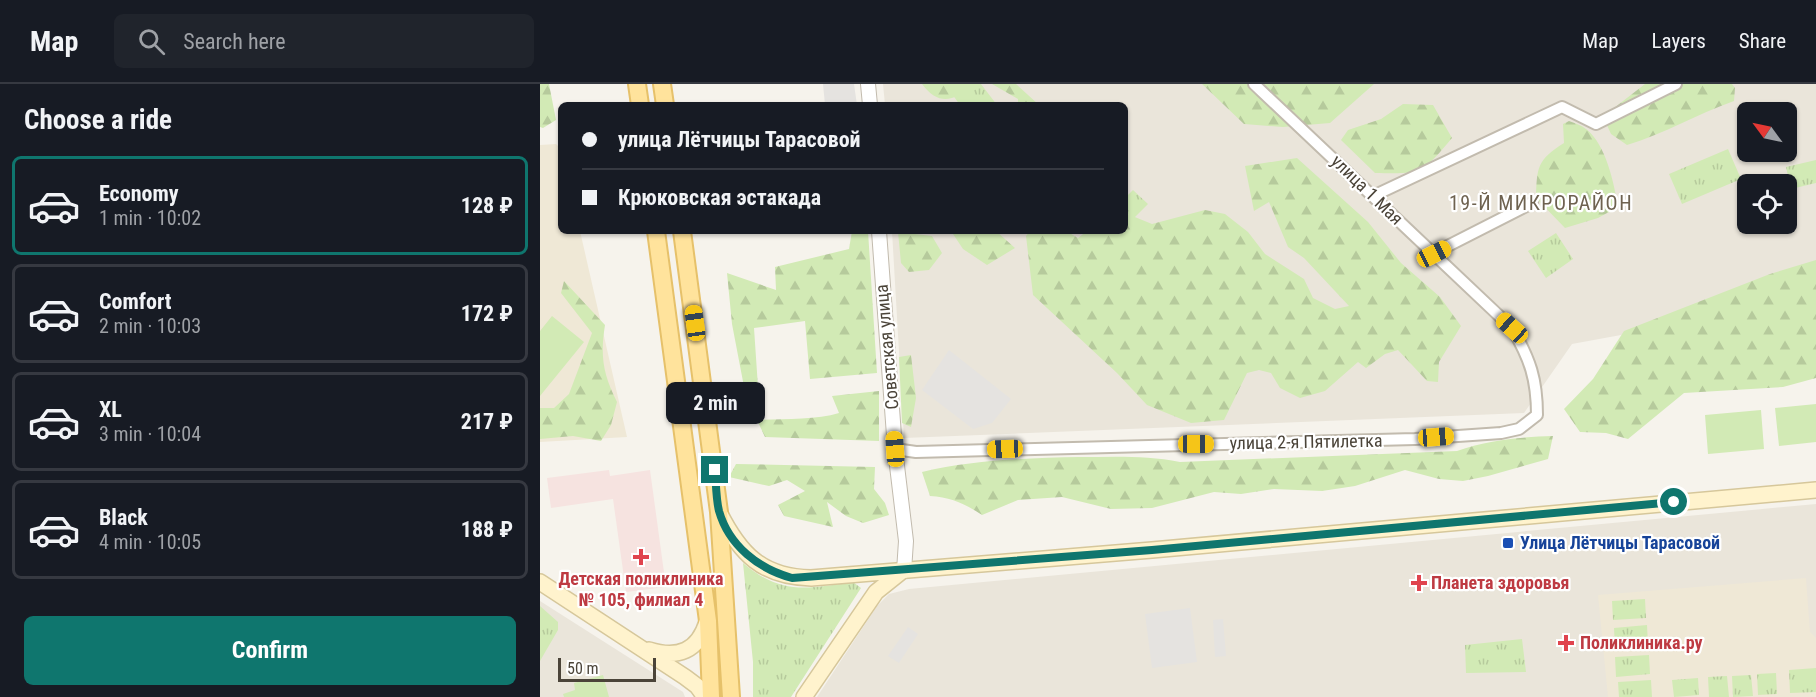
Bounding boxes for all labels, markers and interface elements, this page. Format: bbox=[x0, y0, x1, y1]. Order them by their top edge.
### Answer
search box bbox=[114, 14, 534, 68]
text: Map bbox=[30, 25, 78, 58]
icon: search bbox=[135, 25, 168, 58]
text: Search here bbox=[183, 29, 286, 54]
text: Map bbox=[1582, 29, 1619, 53]
text: Layers bbox=[1652, 29, 1706, 53]
text: Share bbox=[1739, 29, 1786, 53]
north arrow bbox=[1737, 102, 1797, 162]
map controls bbox=[1737, 102, 1797, 234]
text: Choose a ride bbox=[24, 104, 172, 136]
text: улица Лётчицы Тарасовой bbox=[618, 127, 861, 152]
street label: улица 1 Мая bbox=[1327, 150, 1408, 229]
button: locate bbox=[1737, 174, 1797, 234]
icon: car bbox=[27, 179, 81, 233]
text: Economy bbox=[99, 181, 179, 206]
text: Крюковская эстакада bbox=[618, 185, 821, 210]
district label: 19-Й МИКРОРАЙОН bbox=[1449, 191, 1633, 215]
text: 128 ₽ bbox=[461, 193, 513, 218]
text: 1 min · 10:02 bbox=[99, 206, 201, 230]
car bbox=[1414, 238, 1454, 270]
street label: Советская улица bbox=[871, 284, 902, 410]
icon: car bbox=[27, 287, 81, 341]
text: Comfort bbox=[99, 289, 172, 314]
text: 172 ₽ bbox=[461, 301, 513, 326]
car bbox=[684, 304, 706, 342]
car bbox=[1493, 309, 1531, 347]
text: 2 min · 10:03 bbox=[99, 314, 201, 338]
callout: 2 min bbox=[666, 383, 765, 425]
text: 2 min bbox=[693, 391, 738, 415]
icon: car bbox=[27, 395, 81, 449]
text: XL bbox=[99, 397, 122, 422]
text: 217 ₽ bbox=[461, 409, 513, 434]
text: 3 min · 10:04 bbox=[99, 422, 201, 446]
car bbox=[1417, 427, 1455, 447]
car bbox=[885, 430, 905, 468]
street label: улица 2-я Пятилетка bbox=[1229, 430, 1383, 453]
car bbox=[1178, 435, 1214, 453]
car bbox=[987, 439, 1023, 459]
route end bbox=[701, 456, 728, 483]
route start bbox=[1660, 488, 1687, 515]
icon: car bbox=[27, 503, 81, 557]
text: Black bbox=[99, 505, 148, 530]
text: 188 ₽ bbox=[461, 517, 513, 542]
text: 4 min · 10:05 bbox=[99, 530, 201, 554]
place label: Улица Лётчицы Тарасовой bbox=[1520, 532, 1720, 553]
marker: Улица Лётчицы Тарасовой bbox=[1501, 536, 1515, 550]
marker: Детская поликлиника № 105, филиал 4 bbox=[632, 548, 650, 566]
place label: Детская поликлиника № 105, филиал 4 bbox=[558, 568, 724, 610]
place label: Планета здоровья bbox=[1431, 572, 1569, 593]
marker: Планета здоровья bbox=[1412, 576, 1426, 590]
button: Confirm bbox=[24, 616, 516, 685]
place label: Поликлиника.ру bbox=[1580, 632, 1703, 653]
marker: Поликлиника.ру bbox=[1557, 634, 1575, 652]
scale bar bbox=[558, 655, 656, 682]
text: 50 m bbox=[567, 659, 599, 678]

